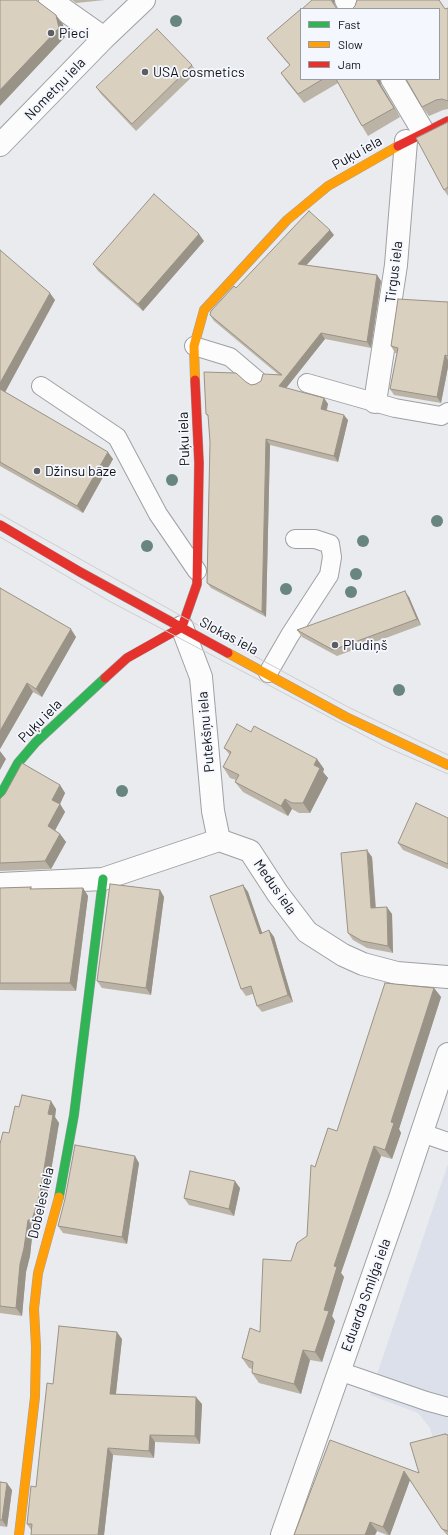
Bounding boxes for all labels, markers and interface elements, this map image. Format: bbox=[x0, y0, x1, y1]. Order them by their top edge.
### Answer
legend bbox=[300, 8, 440, 80]
text: Fast bbox=[338, 17, 361, 31]
place label: Pieci bbox=[59, 25, 89, 41]
marker: Pieci bbox=[46, 28, 56, 38]
text: Slow bbox=[338, 37, 363, 51]
street label: Nometņu iela bbox=[21, 54, 89, 124]
text: Jam bbox=[338, 57, 361, 71]
place label: USA cosmetics bbox=[153, 64, 245, 80]
marker: USA cosmetics bbox=[140, 67, 150, 77]
street label: Puķu iela bbox=[329, 132, 385, 174]
street label: Tirgus iela bbox=[382, 240, 406, 304]
street label: Puķu iela bbox=[175, 411, 193, 467]
place label: Džinsu bāze bbox=[45, 463, 117, 479]
marker: Džinsu bāze bbox=[32, 466, 42, 476]
street label: Slokas iela bbox=[197, 614, 261, 658]
place label: Pludiņš bbox=[343, 637, 388, 653]
marker: Pludiņš bbox=[330, 640, 340, 650]
street label: Putekšņu iela bbox=[194, 691, 218, 773]
street label: Puķu iela bbox=[15, 696, 65, 746]
street label: Medus iela bbox=[250, 856, 300, 918]
street label: Dobeles iela bbox=[25, 1166, 57, 1240]
street label: Eduarda Smiļģa iela bbox=[338, 1236, 394, 1354]

